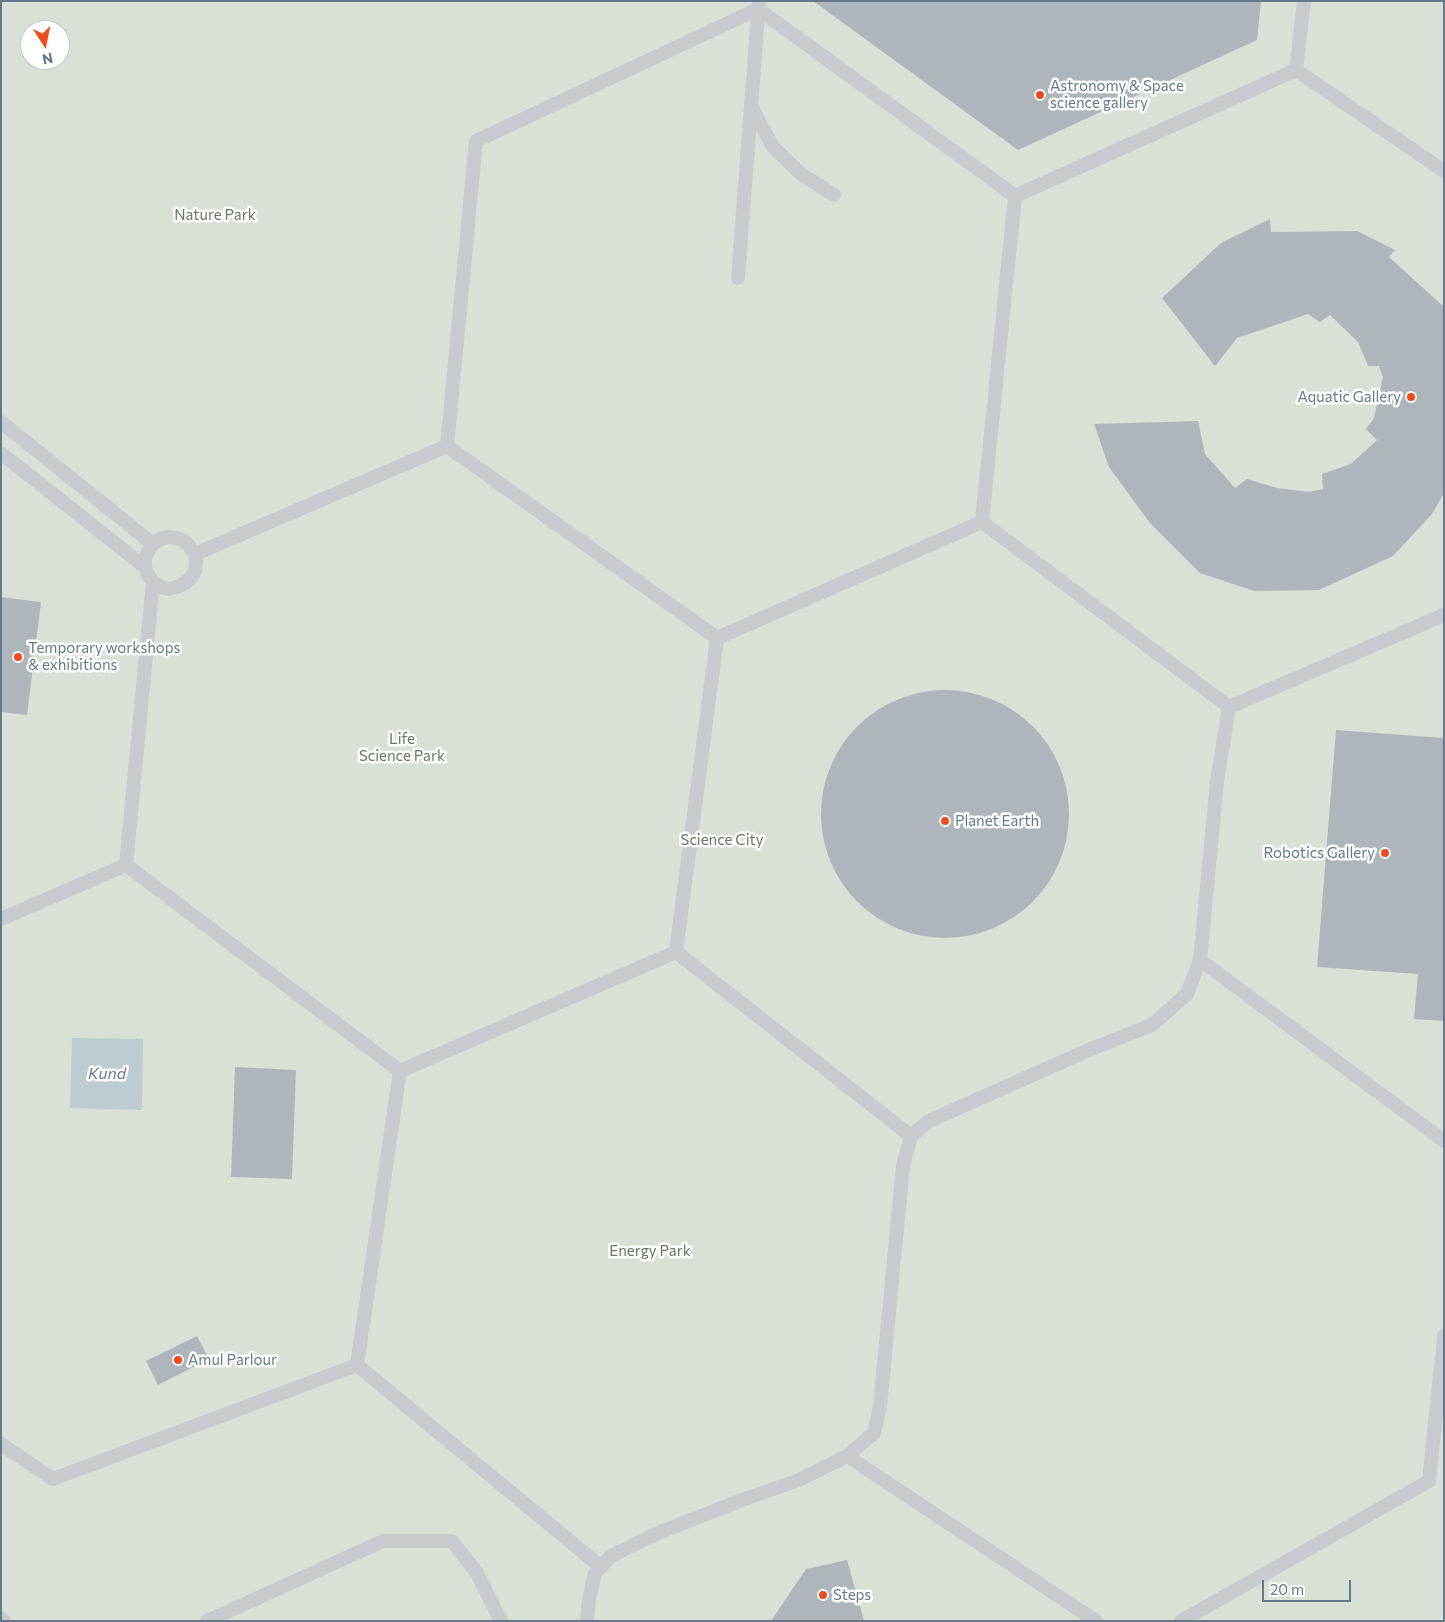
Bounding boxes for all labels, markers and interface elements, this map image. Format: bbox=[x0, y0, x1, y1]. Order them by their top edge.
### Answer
north arrow bbox=[20, 20, 70, 70]
text: N bbox=[41, 50, 55, 69]
place label: Astronomy & Space science gallery bbox=[1050, 77, 1184, 112]
marker: Astronomy & Space science gallery bbox=[1034, 89, 1046, 101]
park label: Nature Park bbox=[174, 206, 256, 224]
place label: Aquatic Gallery bbox=[1298, 388, 1401, 406]
marker: Aquatic Gallery bbox=[1405, 391, 1417, 403]
place label: Temporary workshops & exhibitions bbox=[28, 639, 180, 674]
marker: Temporary workshops & exhibitions bbox=[12, 651, 24, 663]
park label: Life Science Park bbox=[359, 730, 445, 765]
place label: Planet Earth bbox=[955, 812, 1039, 830]
marker: Planet Earth bbox=[939, 815, 951, 827]
park label: Science City bbox=[681, 831, 763, 849]
place label: Robotics Gallery bbox=[1264, 844, 1375, 862]
marker: Robotics Gallery bbox=[1379, 847, 1391, 859]
water label: Kund bbox=[88, 1064, 126, 1084]
park label: Energy Park bbox=[609, 1242, 691, 1260]
place label: Amul Parlour bbox=[188, 1351, 277, 1369]
marker: Amul Parlour bbox=[172, 1354, 184, 1366]
scale bar bbox=[1265, 1570, 1354, 1602]
text: 20 m bbox=[1270, 1580, 1304, 1598]
place label: Steps bbox=[833, 1586, 871, 1604]
marker: Steps bbox=[817, 1589, 829, 1601]

